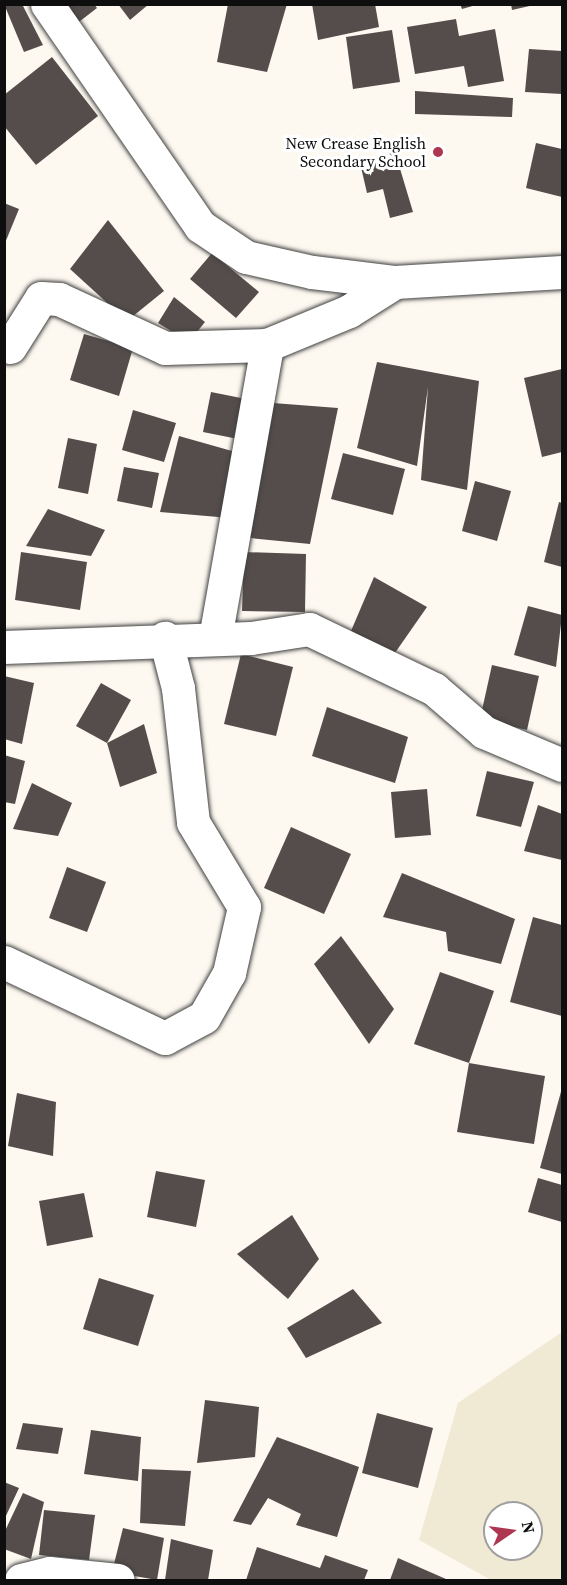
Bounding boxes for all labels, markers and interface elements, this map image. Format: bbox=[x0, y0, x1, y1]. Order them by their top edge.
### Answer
place label: New Crease English Secondary School bbox=[285, 133, 426, 171]
marker: New Crease English Secondary School bbox=[431, 145, 445, 159]
north arrow bbox=[483, 1501, 543, 1561]
text: N bbox=[517, 1519, 541, 1536]

